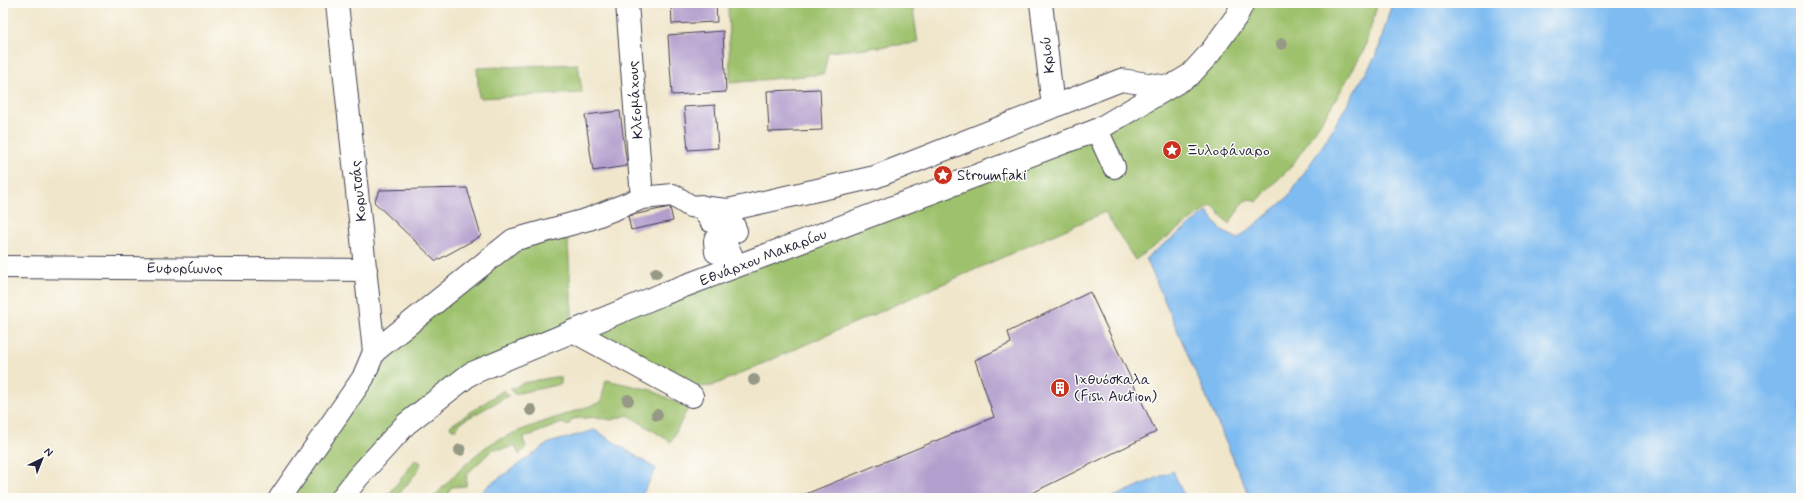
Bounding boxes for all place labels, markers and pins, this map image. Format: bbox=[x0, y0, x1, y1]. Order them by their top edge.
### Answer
place icon: Ξυλοφάναρο bbox=[1161, 139, 1183, 161]
place label: Ξυλοφάναρο bbox=[1186, 141, 1270, 161]
place icon: Stroumfaki bbox=[932, 164, 954, 186]
place label: Stroumfaki bbox=[957, 166, 1026, 186]
place label: Ιχθυόσκαλα (Fish Auction) bbox=[1074, 370, 1158, 407]
building icon: Ιχθυόσκαλα (Fish Auction) bbox=[1049, 377, 1071, 399]

